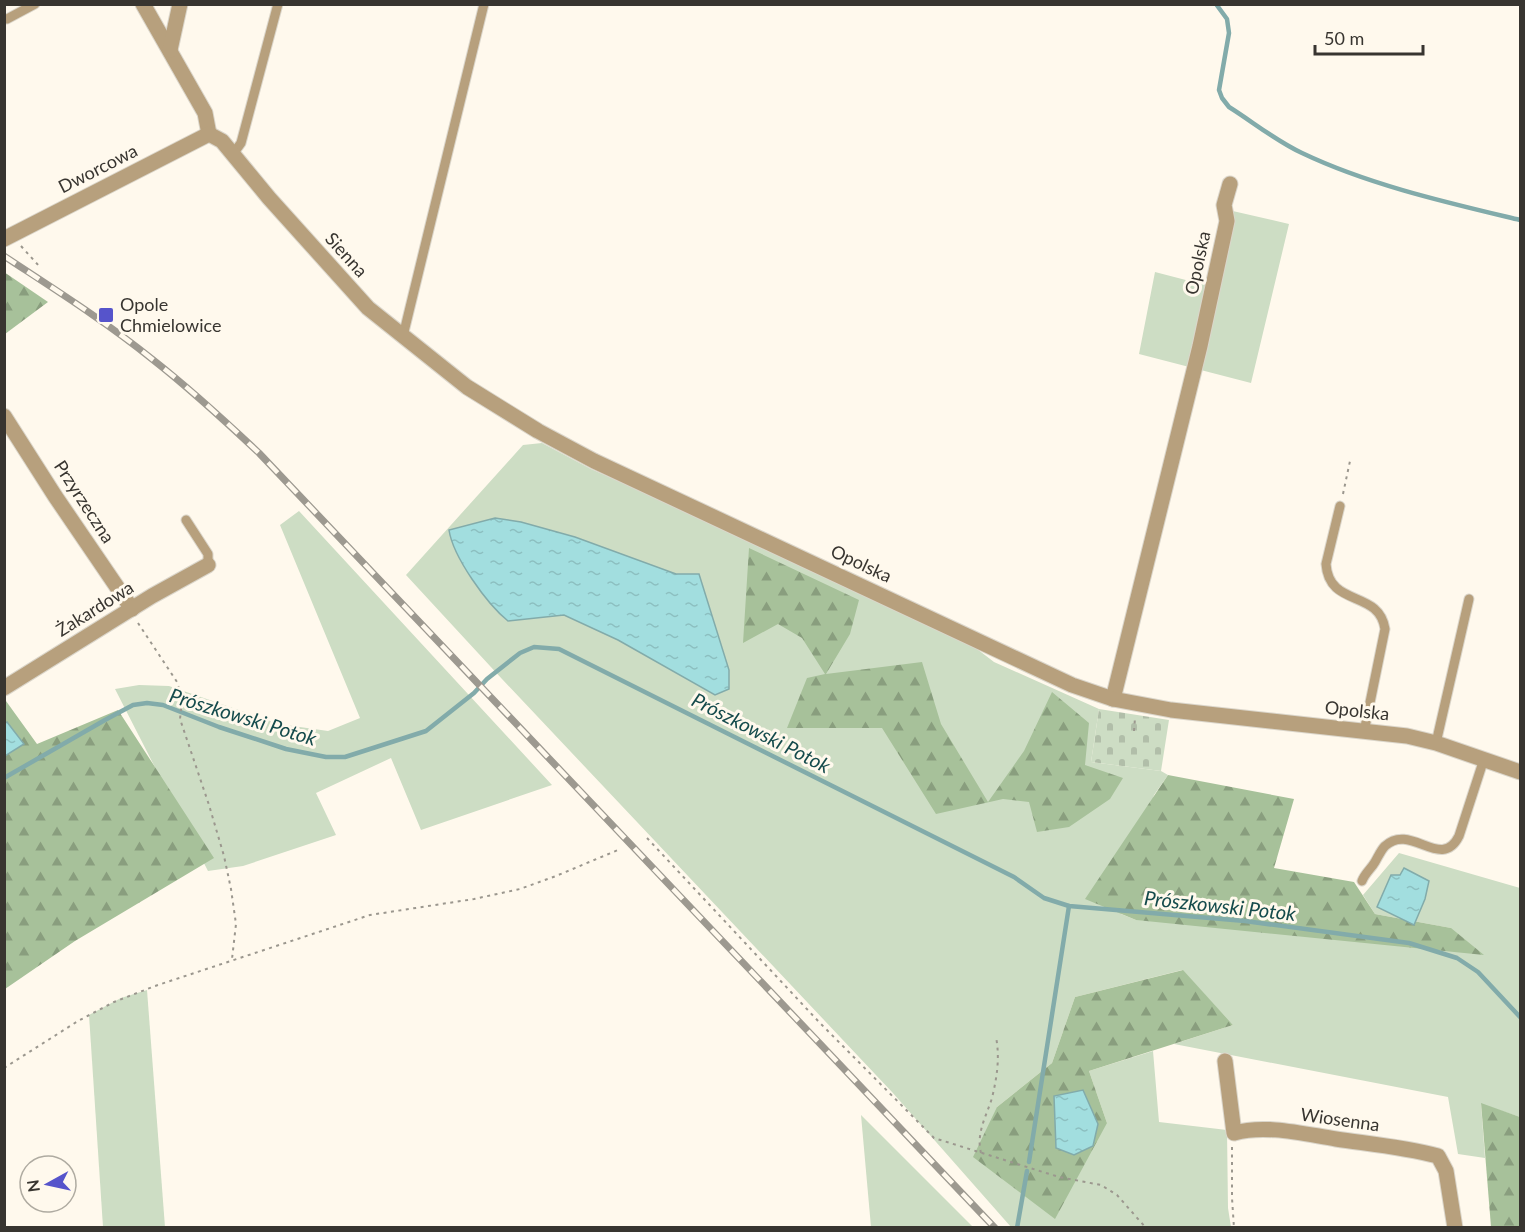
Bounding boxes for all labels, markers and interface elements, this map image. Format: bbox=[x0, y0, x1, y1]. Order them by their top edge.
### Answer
scale bar bbox=[1315, 18, 1423, 56]
text: 50 m bbox=[1324, 27, 1364, 49]
street label: Dworcowa bbox=[54, 139, 141, 197]
street label: Sienna bbox=[321, 227, 372, 281]
street label: Opolska bbox=[1180, 229, 1215, 297]
place label: Opole Chmielowice bbox=[120, 293, 221, 336]
marker: Opole Chmielowice bbox=[97, 306, 115, 324]
street label: Przyrzeczna bbox=[50, 456, 120, 547]
street label: Opolska bbox=[827, 539, 895, 587]
street label: Żakardowa bbox=[52, 576, 137, 641]
water label: Prószkowski Potok bbox=[167, 682, 320, 750]
water label: Prószkowski Potok bbox=[688, 687, 835, 778]
street label: Opolska bbox=[1324, 696, 1390, 724]
water label: Prószkowski Potok bbox=[1143, 885, 1298, 925]
street label: Wiosenna bbox=[1299, 1103, 1381, 1135]
north arrow bbox=[18, 1154, 78, 1214]
text: N bbox=[22, 1179, 43, 1194]

